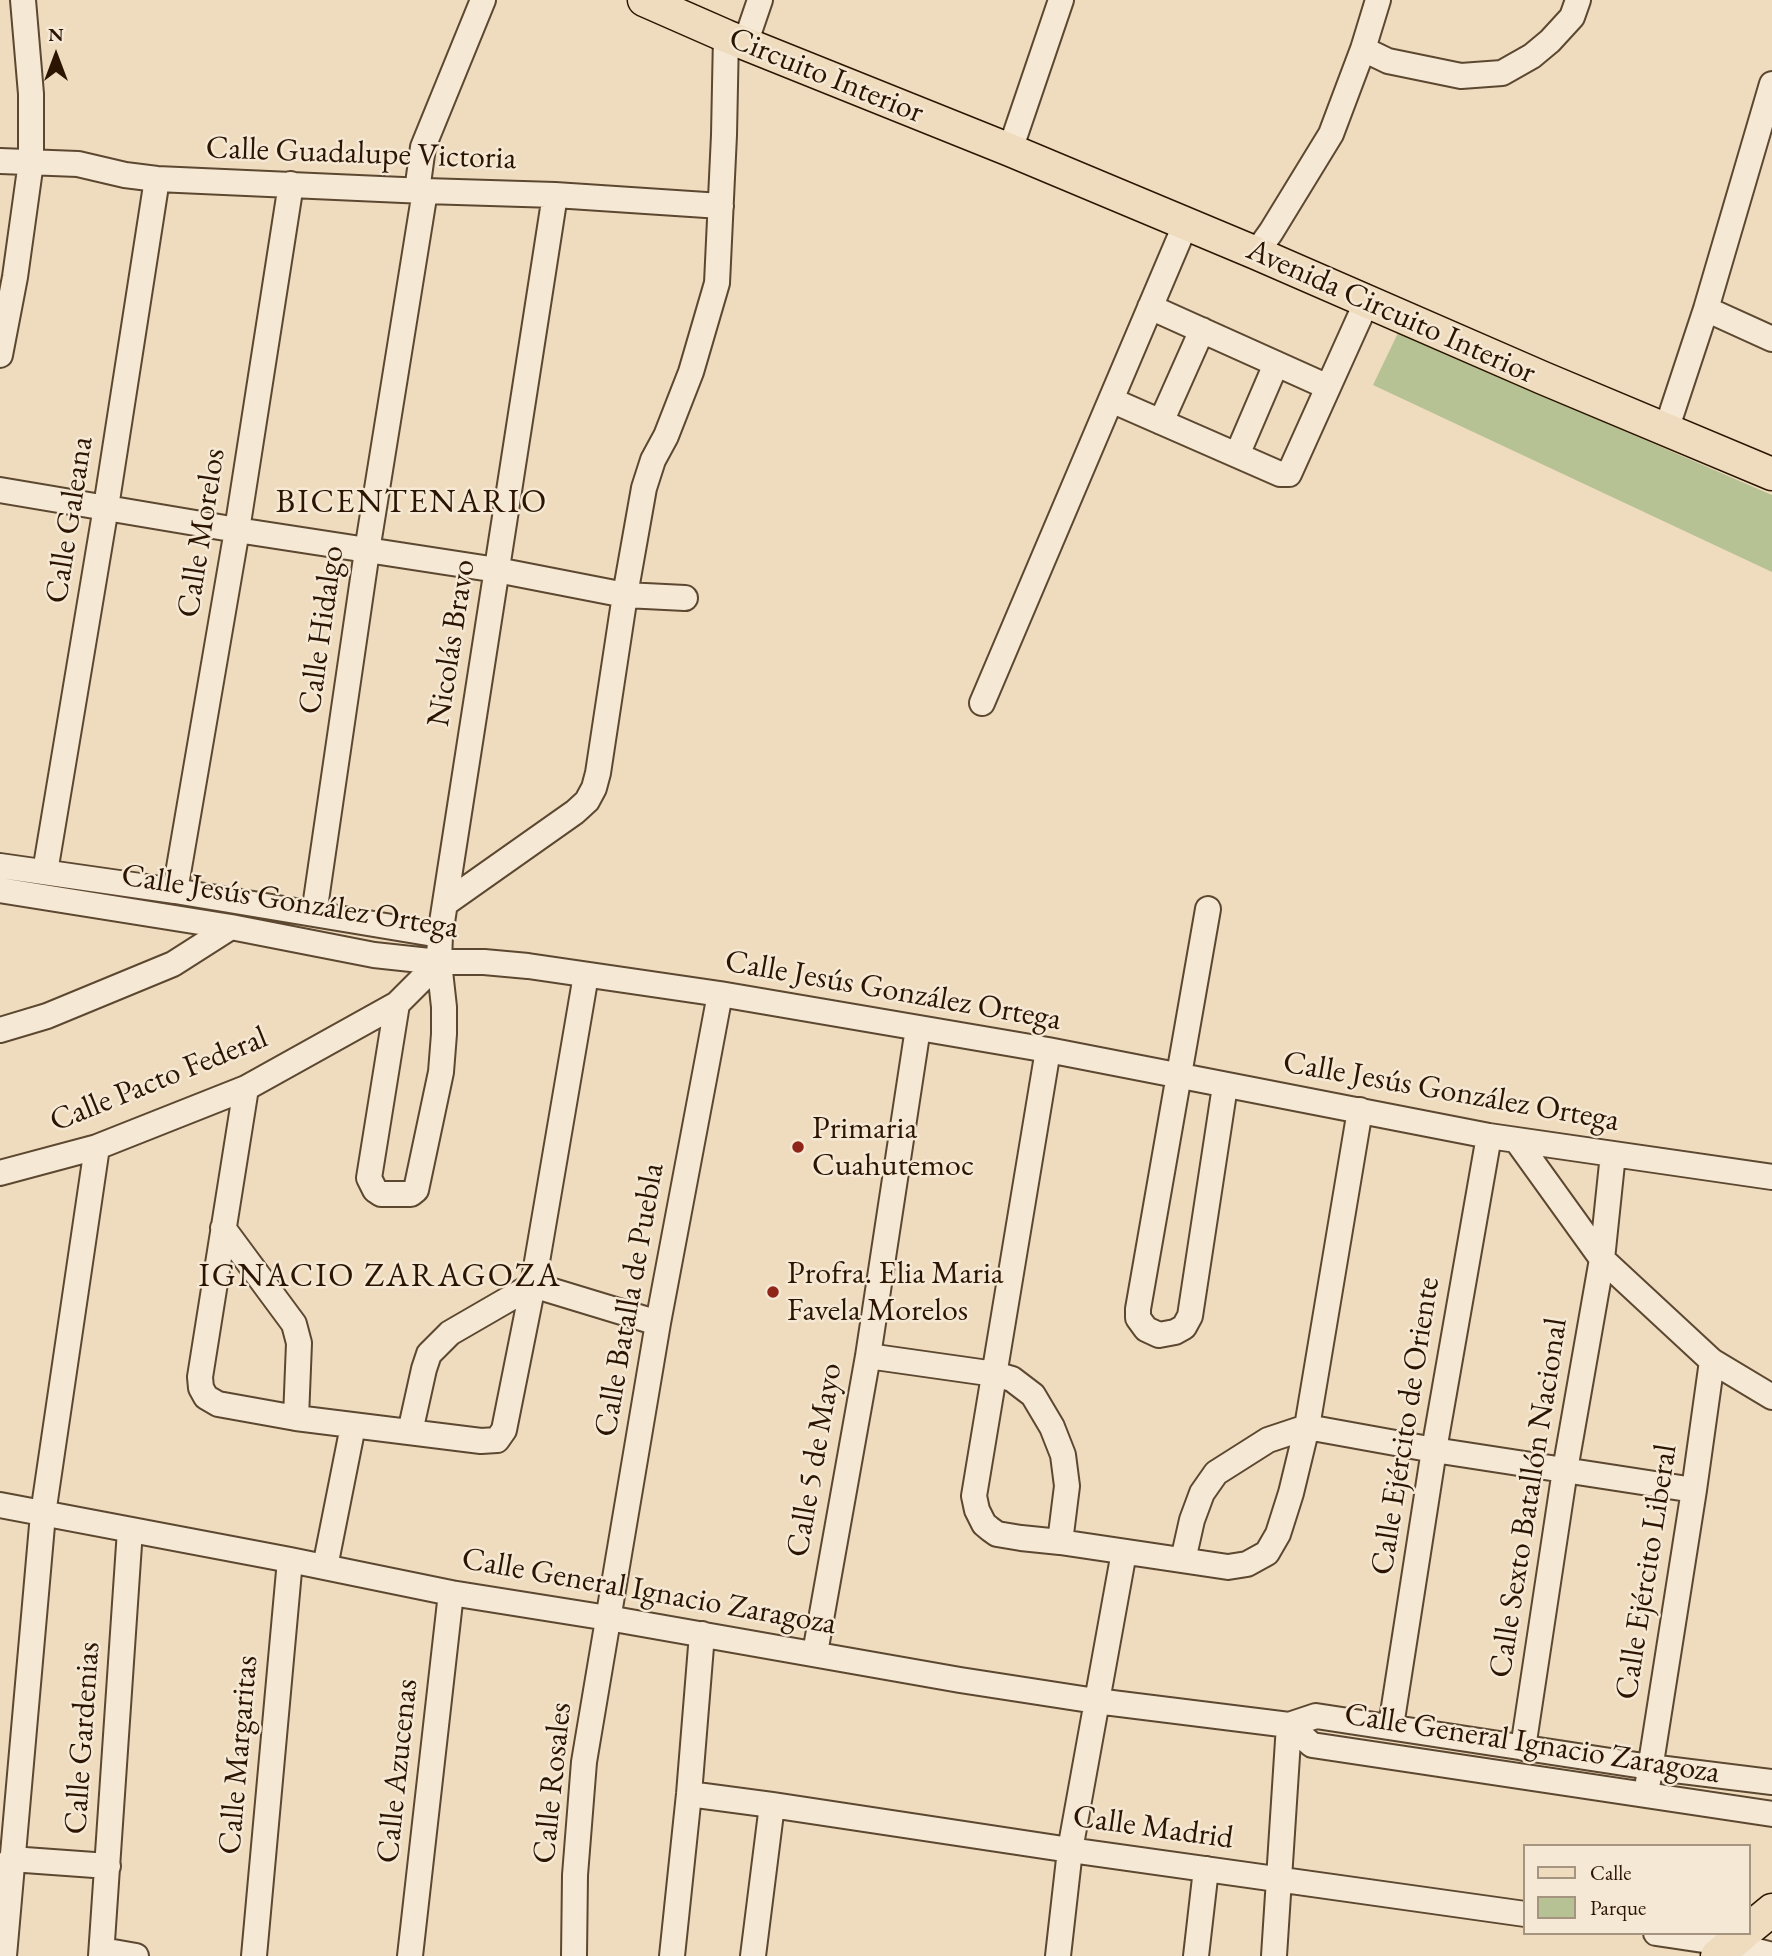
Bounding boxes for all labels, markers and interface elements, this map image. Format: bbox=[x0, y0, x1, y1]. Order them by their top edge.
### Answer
street label: Circuito Interior bbox=[723, 19, 929, 133]
north arrow bbox=[21, 21, 91, 91]
text: N bbox=[48, 22, 64, 47]
street label: Calle Guadalupe Victoria bbox=[205, 129, 517, 179]
street label: Avenida Circuito Interior bbox=[1241, 231, 1541, 393]
street label: Calle Galeana bbox=[38, 434, 102, 606]
street label: Calle Morelos bbox=[170, 446, 234, 620]
district label: BICENTENARIO bbox=[277, 483, 547, 523]
street label: Calle Hidalgo bbox=[291, 543, 353, 717]
street label: Nicolás Bravo bbox=[420, 557, 484, 729]
street label: Calle Jesús González Ortega bbox=[119, 856, 461, 948]
street label: Calle Jesús González Ortega bbox=[722, 942, 1064, 1040]
street label: Calle Pacto Federal bbox=[45, 1019, 273, 1141]
street label: Calle Jesús González Ortega bbox=[1280, 1043, 1622, 1141]
place label: Primaria Cuahutemoc bbox=[812, 1110, 974, 1185]
marker: Primaria Cuahutemoc bbox=[790, 1139, 806, 1155]
street label: Calle Batalla de Puebla bbox=[587, 1160, 673, 1440]
place label: Profra. Elia Maria Favela Morelos bbox=[787, 1255, 1004, 1330]
district label: IGNACIO ZARAGOZA bbox=[200, 1257, 560, 1297]
street label: Calle Ejército de Oriente bbox=[1363, 1274, 1449, 1578]
marker: Profra. Elia Maria Favela Morelos bbox=[765, 1284, 781, 1300]
street label: Calle Sexto Batallón Nacional bbox=[1482, 1315, 1576, 1681]
street label: Calle 5 de Mayo bbox=[779, 1360, 851, 1560]
street label: Calle Ejército Liberal bbox=[1608, 1442, 1686, 1702]
street label: Calle General Ignacio Zaragoza bbox=[459, 1540, 839, 1644]
street label: Calle Gardenias bbox=[57, 1640, 109, 1836]
street label: Calle Margaritas bbox=[211, 1654, 267, 1856]
street label: Calle Azucenas bbox=[369, 1677, 427, 1865]
street label: Calle General Ignacio Zaragoza bbox=[1342, 1695, 1722, 1793]
street label: Calle Rosales bbox=[525, 1700, 581, 1866]
street label: Calle Madrid bbox=[1070, 1798, 1236, 1858]
legend bbox=[1524, 1844, 1751, 1935]
text: Calle bbox=[1590, 1859, 1632, 1886]
text: Parque bbox=[1590, 1894, 1646, 1921]

